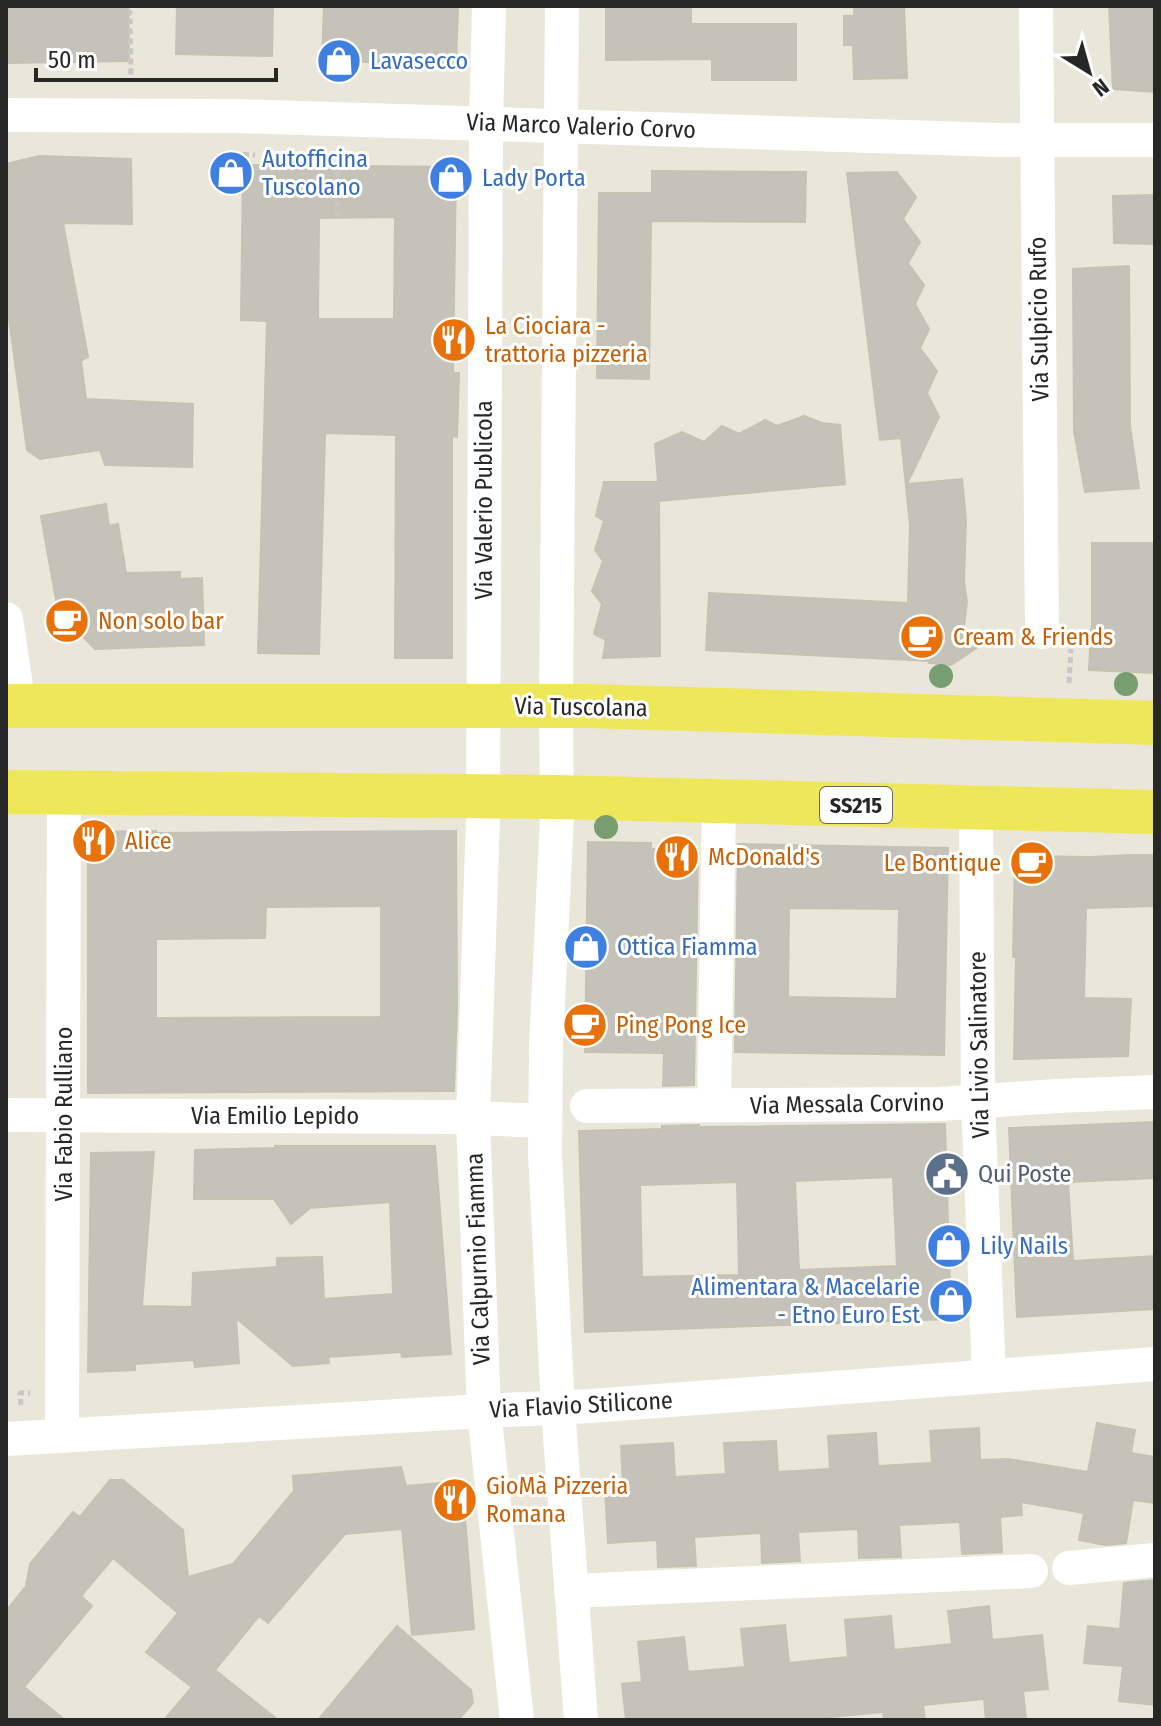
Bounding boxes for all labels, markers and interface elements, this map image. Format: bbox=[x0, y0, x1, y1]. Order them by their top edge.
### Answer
scale bar bbox=[36, 32, 276, 82]
north arrow bbox=[1049, 32, 1129, 112]
shop icon: Lavasecco bbox=[315, 37, 363, 85]
text: 50 m bbox=[48, 46, 96, 74]
place label: Lavasecco bbox=[370, 47, 468, 75]
text: N bbox=[1087, 73, 1114, 102]
street label: Via Marco Valerio Corvo bbox=[466, 108, 696, 144]
place label: Autofficina Tuscolano bbox=[262, 145, 368, 201]
shop icon: Autofficina Tuscolano bbox=[207, 149, 255, 197]
shop icon: Lady Porta bbox=[427, 154, 475, 202]
place label: Lady Porta bbox=[482, 164, 586, 192]
street label: Via Sulpicio Rufo bbox=[1024, 236, 1054, 402]
place label: La Ciociara - trattoria pizzeria bbox=[485, 312, 648, 368]
restaurant icon: La Ciociara - trattoria pizzeria bbox=[430, 316, 478, 364]
street label: Via Valerio Publicola bbox=[470, 400, 498, 600]
cafe icon: Non solo bar bbox=[43, 597, 91, 645]
place label: Non solo bar bbox=[98, 607, 224, 635]
cafe icon: Cream & Friends bbox=[898, 613, 946, 661]
place label: Cream & Friends bbox=[953, 623, 1113, 651]
street label: Via Tuscolana bbox=[514, 692, 648, 722]
road number: SS215 bbox=[820, 787, 892, 823]
restaurant icon: Alice bbox=[70, 817, 118, 865]
place label: Alice bbox=[125, 827, 172, 855]
restaurant icon: McDonald's bbox=[653, 833, 701, 881]
cafe icon: Le Bontique bbox=[1008, 839, 1056, 887]
place label: McDonald's bbox=[708, 843, 820, 871]
place label: Le Bontique bbox=[884, 849, 1001, 877]
shop icon: Ottica Fiamma bbox=[562, 923, 610, 971]
place label: Ottica Fiamma bbox=[617, 933, 757, 961]
street label: Via Livio Salinatore bbox=[963, 951, 995, 1139]
cafe icon: Ping Pong Ice bbox=[561, 1001, 609, 1049]
place label: Ping Pong Ice bbox=[616, 1011, 746, 1039]
street label: Via Fabio Rulliano bbox=[50, 1027, 78, 1201]
street label: Via Messala Corvino bbox=[750, 1088, 944, 1120]
street label: Via Emilio Lepido bbox=[191, 1102, 359, 1130]
public building icon: Qui Poste bbox=[923, 1150, 971, 1198]
street label: Via Calpurnio Fiamma bbox=[460, 1152, 496, 1366]
place label: Qui Poste bbox=[978, 1160, 1071, 1188]
shop icon: Lily Nails bbox=[925, 1222, 973, 1270]
place label: Lily Nails bbox=[980, 1232, 1068, 1260]
place label: Alimentara & Macelarie - Etno Euro Est bbox=[691, 1273, 920, 1329]
shop icon: Alimentara & Macelarie - Etno Euro Est bbox=[927, 1277, 975, 1325]
street label: Via Flavio Stilicone bbox=[489, 1386, 673, 1424]
place label: GioMà Pizzeria Romana bbox=[486, 1472, 628, 1528]
restaurant icon: GioMà Pizzeria Romana bbox=[431, 1476, 479, 1524]

